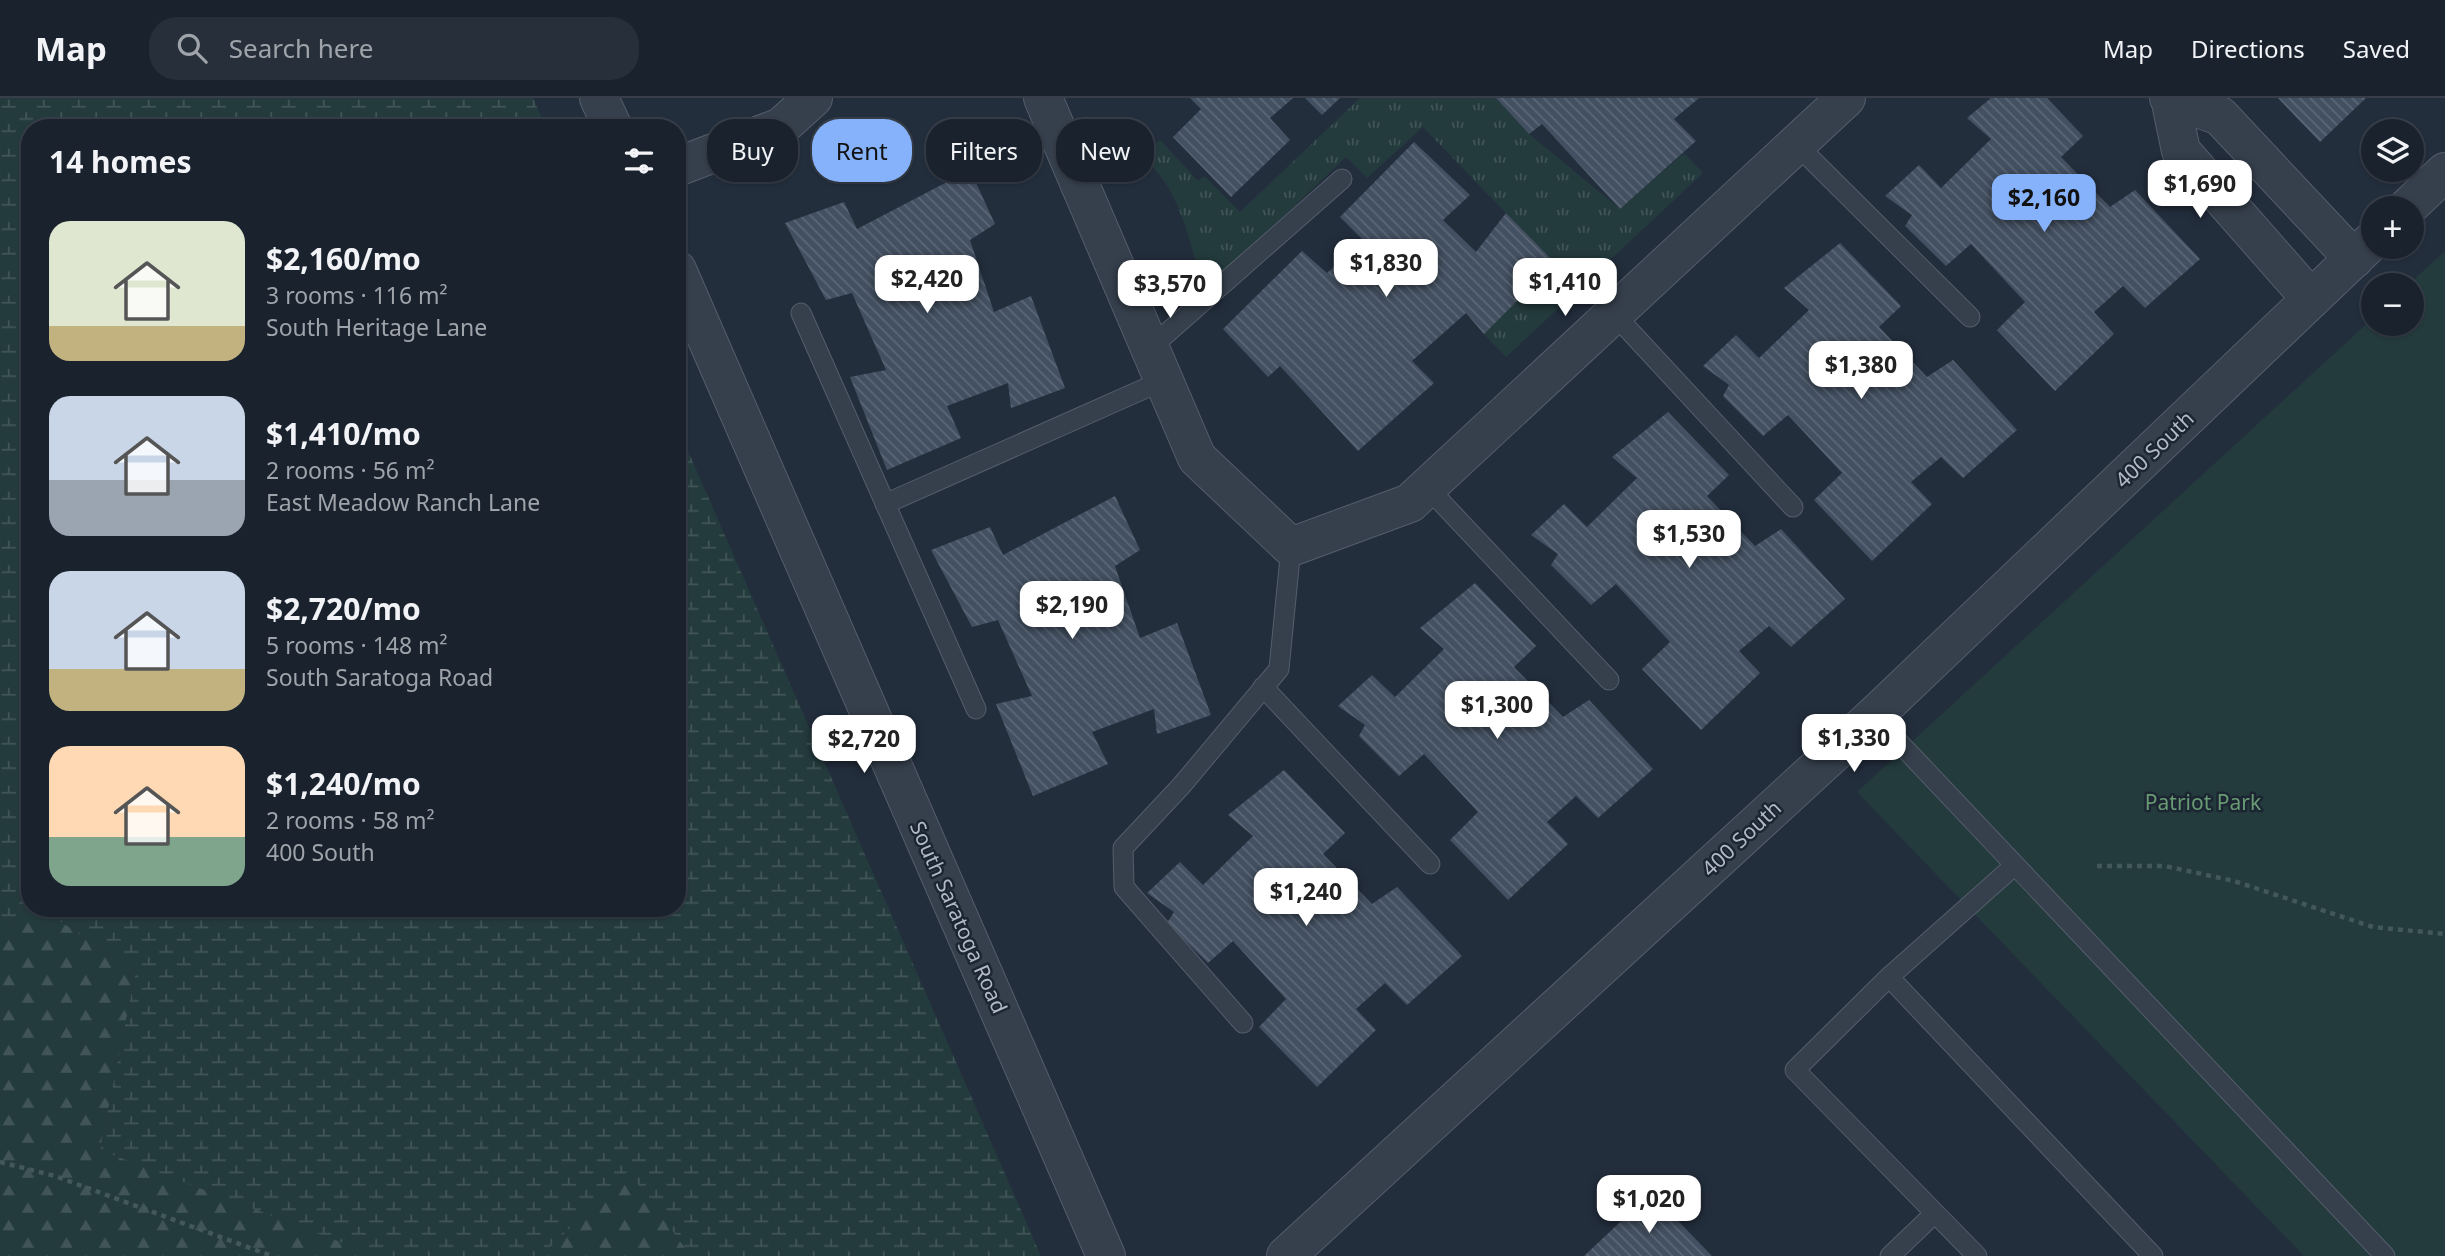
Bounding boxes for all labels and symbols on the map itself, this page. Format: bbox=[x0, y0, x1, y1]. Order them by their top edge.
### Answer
pin: $1,690 bbox=[2143, 160, 2257, 220]
pin: $2,160 bbox=[1987, 174, 2101, 234]
pin: $1,830 bbox=[1329, 240, 1443, 299]
pin: $2,420 bbox=[870, 256, 984, 315]
pin: $1,410 bbox=[1508, 258, 1622, 318]
pin: $3,570 bbox=[1113, 260, 1227, 320]
pin: $1,380 bbox=[1804, 342, 1918, 401]
street label: 400 South bbox=[2109, 404, 2199, 494]
pin: $1,530 bbox=[1632, 510, 1746, 570]
pin: $2,190 bbox=[1015, 582, 1129, 641]
pin: $1,300 bbox=[1440, 682, 1554, 741]
pin: $1,330 bbox=[1797, 714, 1911, 774]
pin: $2,720 bbox=[807, 716, 921, 775]
park label: Patriot Park bbox=[2145, 788, 2262, 816]
street label: 400 South bbox=[1695, 794, 1787, 882]
street label: South Saratoga Road bbox=[904, 817, 1014, 1017]
pin: $1,240 bbox=[1249, 868, 1363, 928]
pin: $1,020 bbox=[1592, 1176, 1706, 1235]

